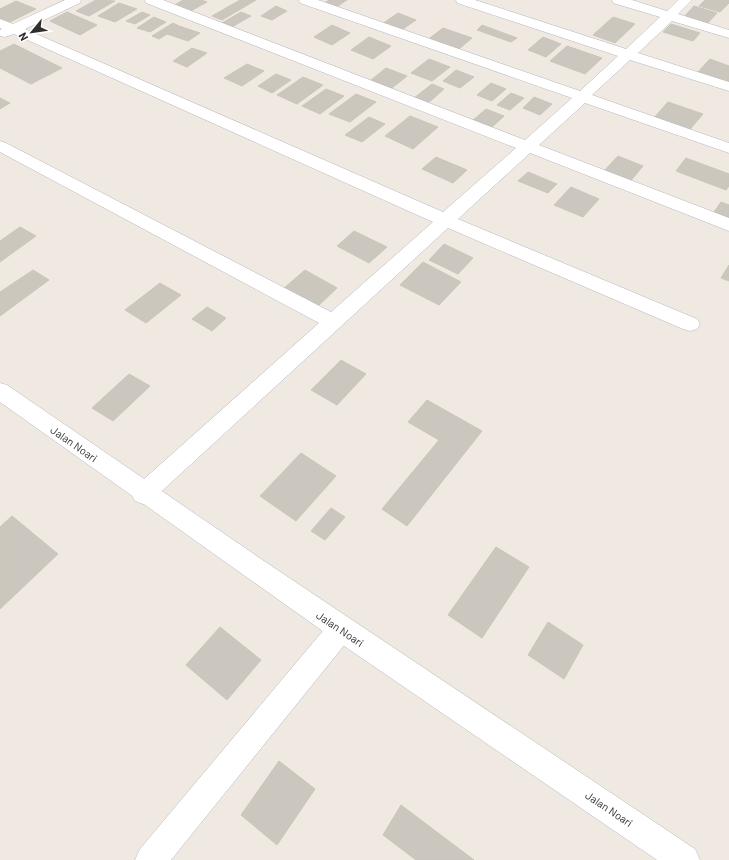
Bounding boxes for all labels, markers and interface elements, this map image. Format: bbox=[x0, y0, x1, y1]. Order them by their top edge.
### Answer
north arrow bbox=[12, 12, 52, 52]
text: N bbox=[15, 31, 30, 43]
street label: Jalan Noari bbox=[48, 423, 100, 465]
street label: Jalan Noari bbox=[314, 608, 367, 649]
street label: Jalan Noari bbox=[583, 788, 636, 829]

